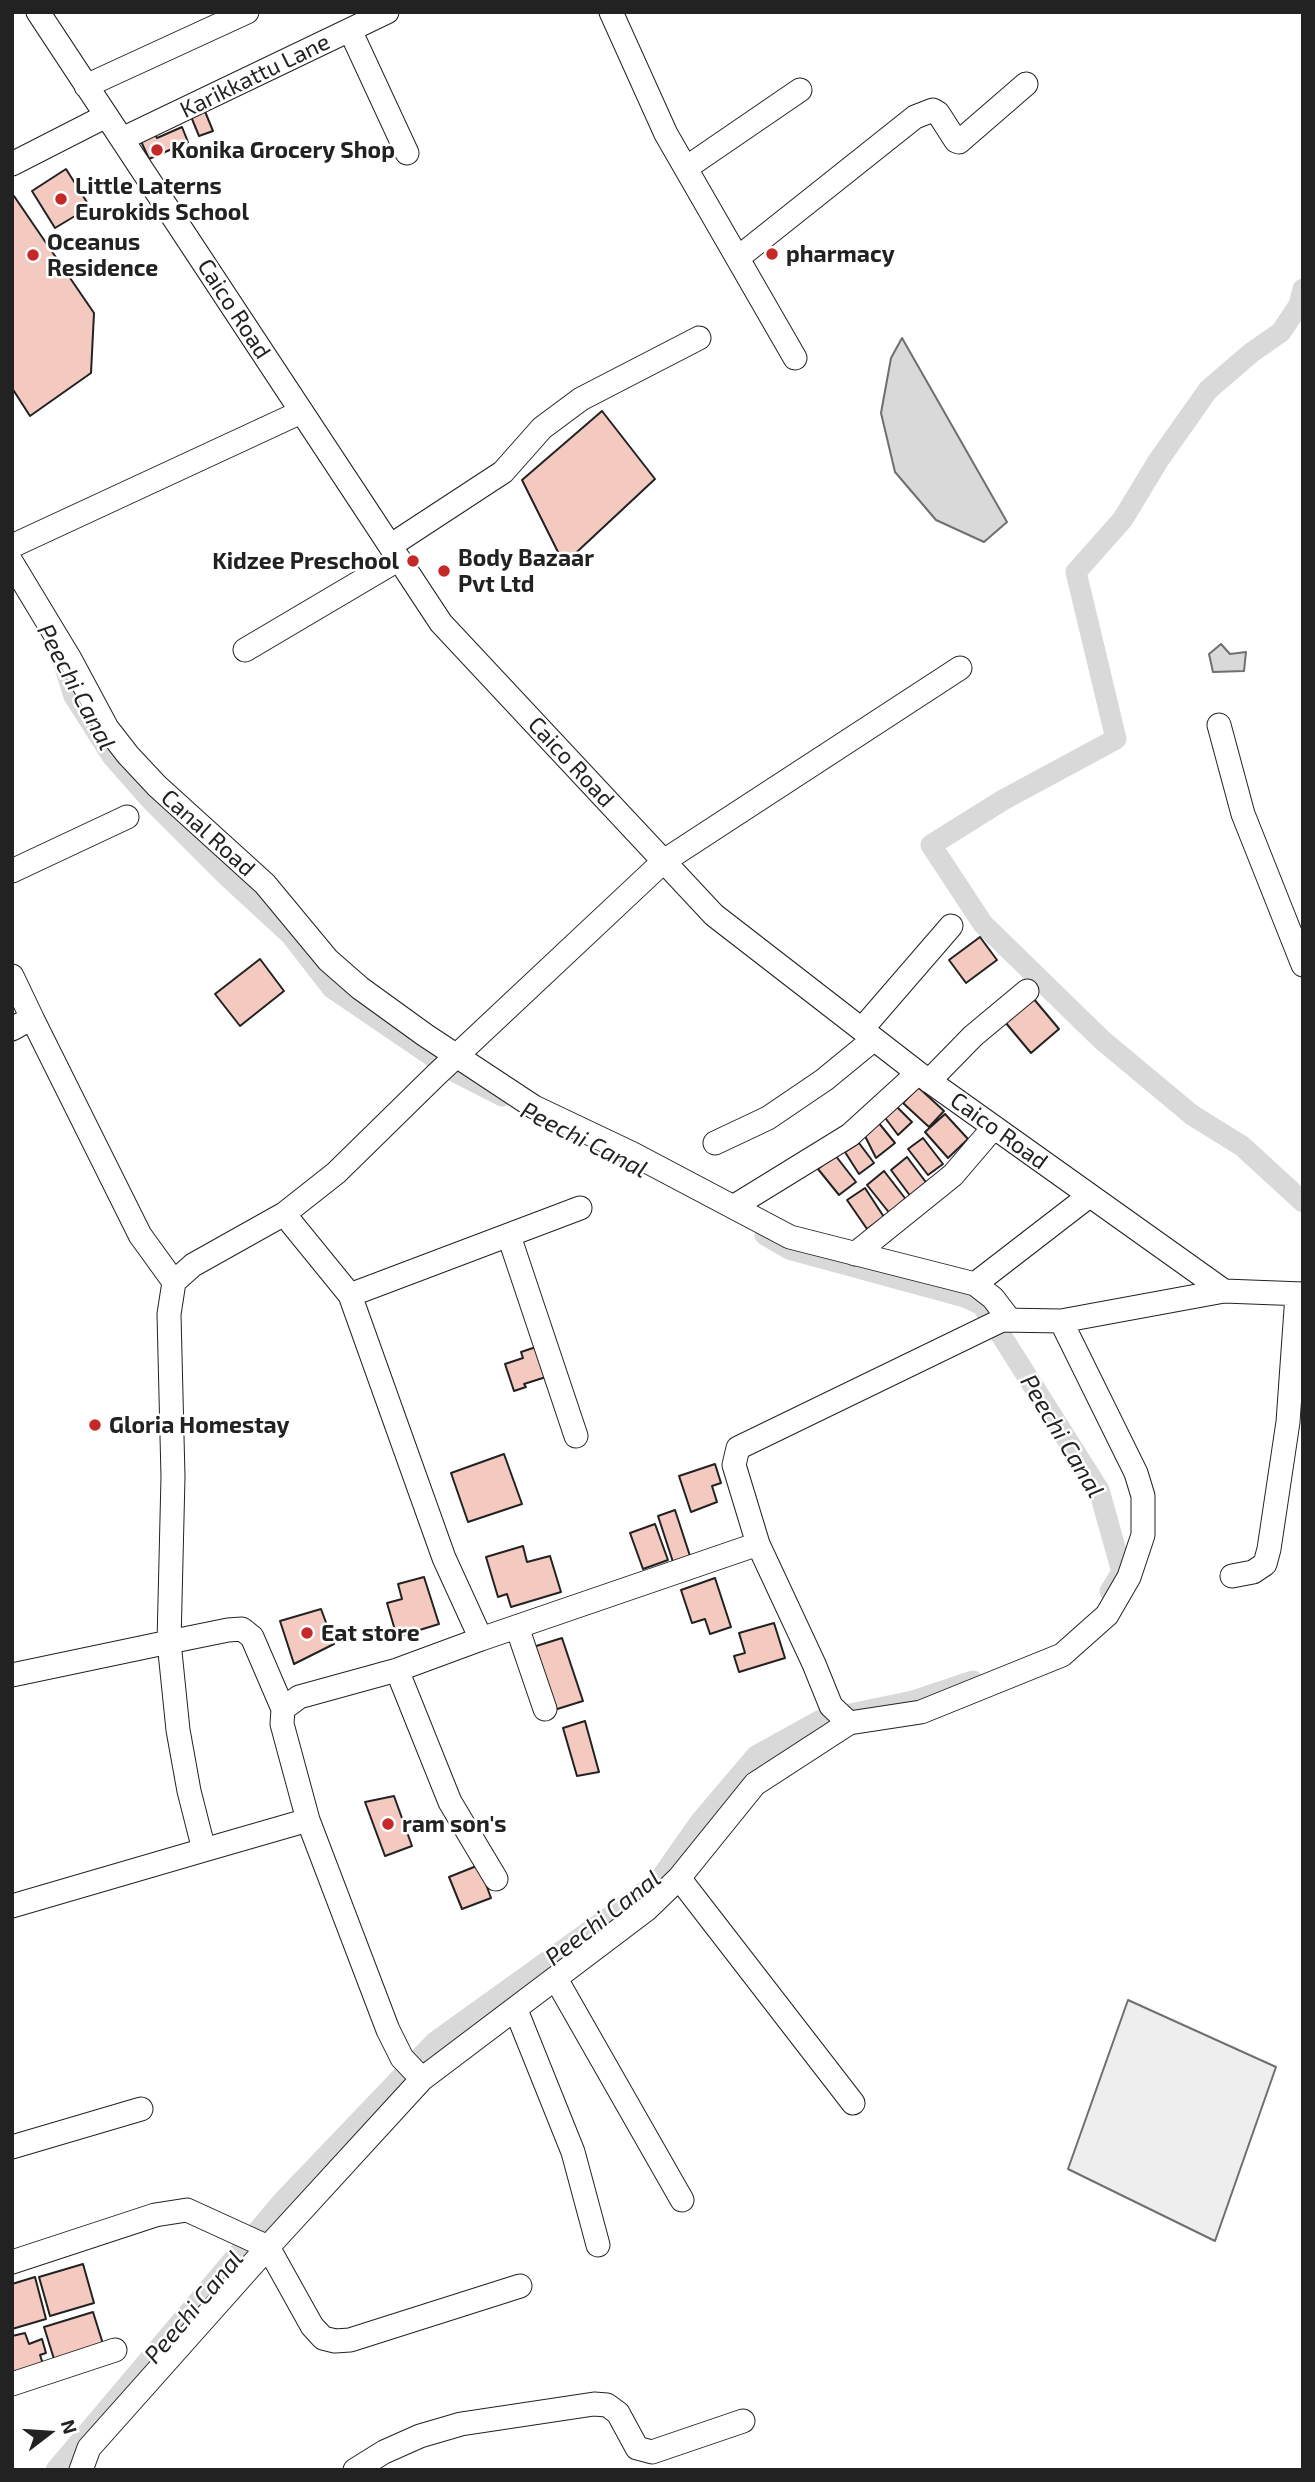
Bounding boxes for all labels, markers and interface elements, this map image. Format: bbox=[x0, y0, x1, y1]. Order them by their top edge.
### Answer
street label: Karikkattu Lane bbox=[176, 28, 334, 124]
place label: Konika Grocery Shop bbox=[171, 136, 395, 164]
marker: Konika Grocery Shop bbox=[149, 142, 165, 158]
place label: Little Laterns Eurokids School bbox=[75, 172, 249, 226]
marker: Little Laterns Eurokids School bbox=[53, 191, 69, 207]
place label: Oceanus Residence bbox=[47, 228, 158, 282]
place label: pharmacy bbox=[786, 240, 895, 268]
marker: pharmacy bbox=[764, 246, 780, 262]
marker: Oceanus Residence bbox=[25, 247, 41, 263]
street label: Caico Road bbox=[191, 254, 277, 364]
place label: Body Bazaar Pvt Ltd bbox=[458, 544, 594, 598]
place label: Kidzee Preschool bbox=[212, 547, 399, 575]
marker: Kidzee Preschool bbox=[405, 553, 421, 569]
marker: Body Bazaar Pvt Ltd bbox=[436, 563, 452, 579]
water label: Peechi Canal bbox=[31, 619, 121, 755]
street label: Caico Road bbox=[522, 711, 620, 813]
street label: Canal Road bbox=[155, 784, 261, 882]
street label: Caico Road bbox=[945, 1086, 1053, 1176]
water label: Peechi Canal bbox=[516, 1096, 652, 1184]
water label: Peechi Canal bbox=[1014, 1369, 1110, 1503]
place label: Gloria Homestay bbox=[109, 1411, 290, 1439]
marker: Gloria Homestay bbox=[87, 1417, 103, 1433]
place label: Eat store bbox=[321, 1619, 420, 1647]
marker: Eat store bbox=[299, 1625, 315, 1641]
place label: ram son's bbox=[402, 1810, 507, 1838]
marker: ram son's bbox=[380, 1816, 396, 1832]
water label: Peechi Canal bbox=[540, 1864, 666, 1972]
water label: Peechi Canal bbox=[138, 2245, 250, 2369]
north arrow bbox=[14, 2398, 84, 2468]
text: N bbox=[57, 2417, 83, 2437]

